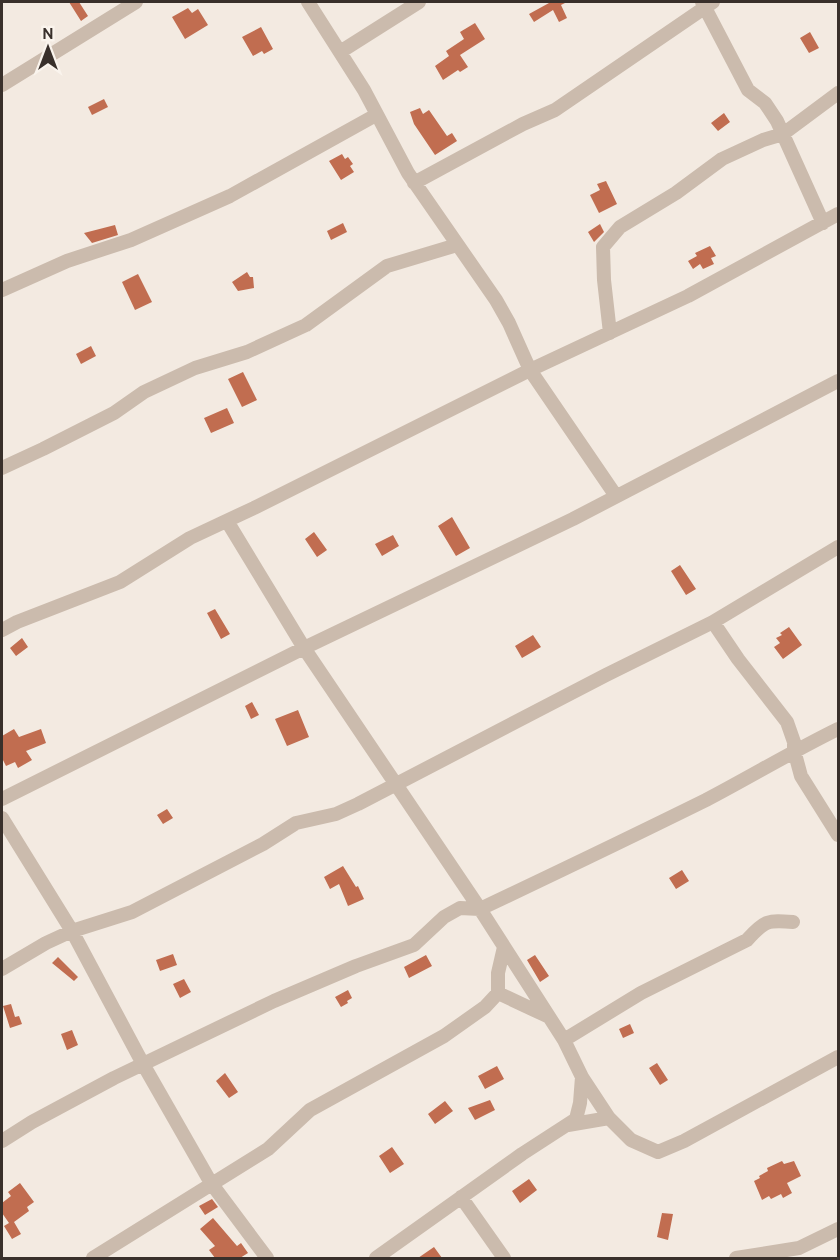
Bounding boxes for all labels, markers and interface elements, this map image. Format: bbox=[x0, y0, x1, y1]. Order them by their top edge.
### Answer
north arrow bbox=[18, 18, 78, 78]
text: N bbox=[42, 24, 54, 43]

